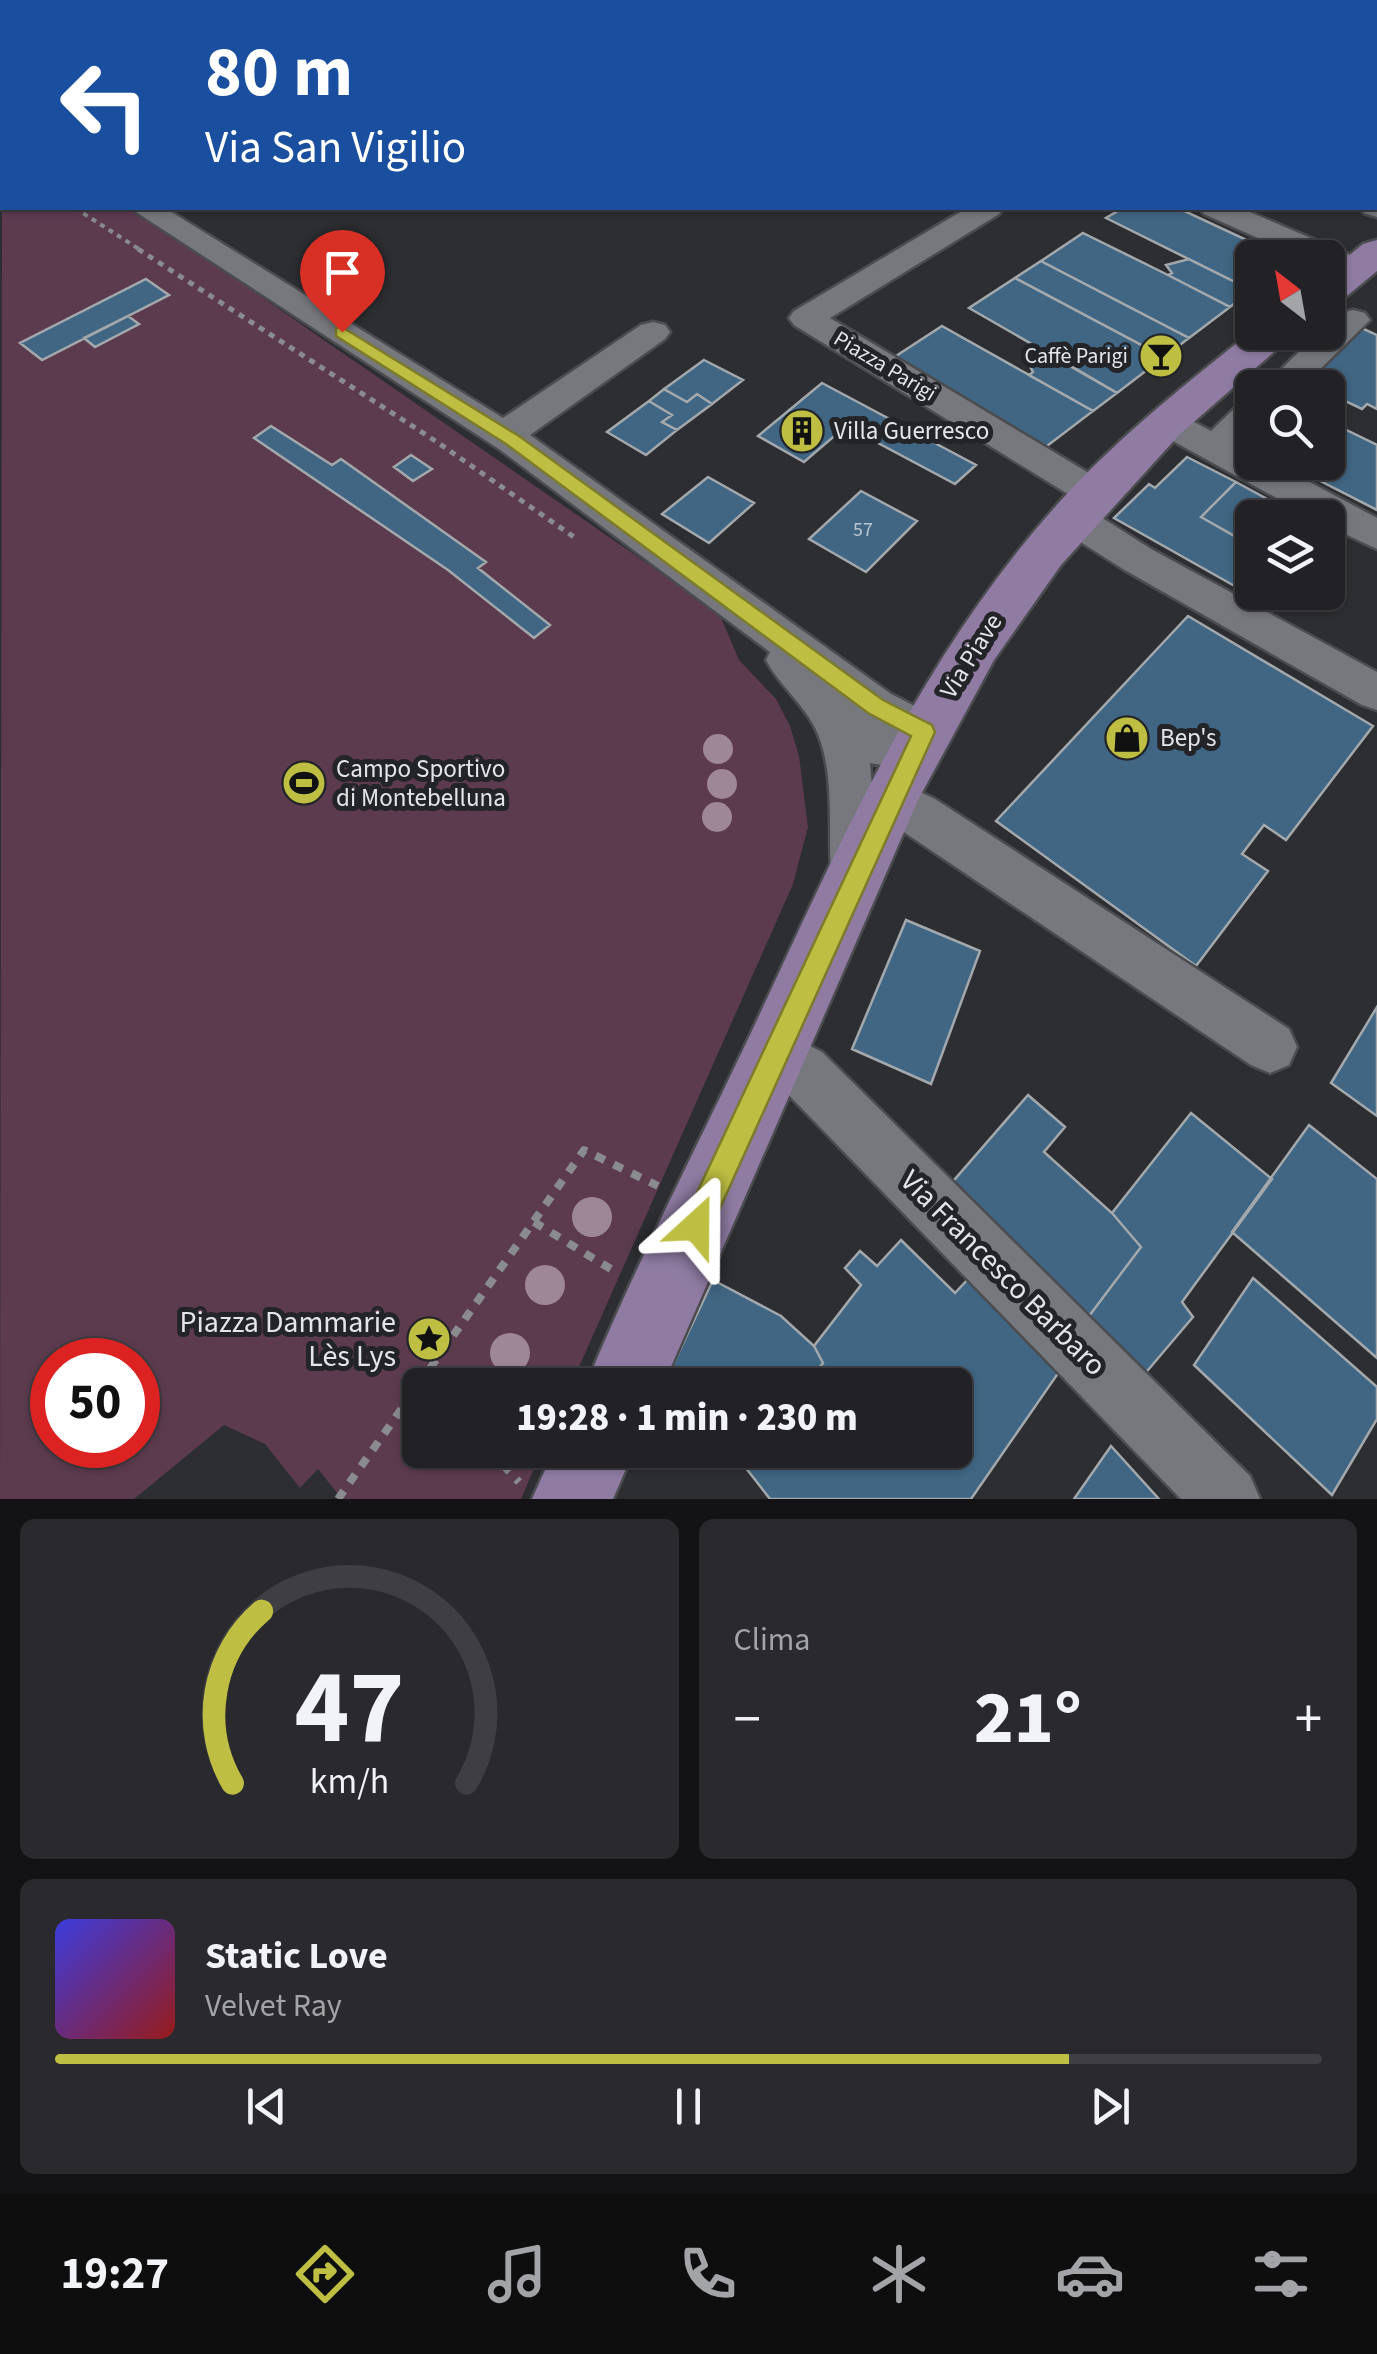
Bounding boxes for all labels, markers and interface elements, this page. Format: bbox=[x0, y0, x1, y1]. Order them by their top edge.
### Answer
text: 80 m bbox=[205, 23, 353, 123]
icon: left bbox=[40, 40, 170, 170]
text: Via San Vigilio bbox=[205, 116, 466, 180]
pin bbox=[300, 230, 385, 333]
north arrow bbox=[1235, 240, 1345, 350]
map controls bbox=[1235, 240, 1345, 610]
icon: arrive bbox=[315, 245, 370, 300]
street label: Piazza Parigi bbox=[828, 323, 942, 409]
bar icon: Caffè Parigi bbox=[1138, 333, 1184, 379]
place label: Caffè Parigi bbox=[1024, 340, 1128, 372]
button: search bbox=[1235, 370, 1345, 480]
building icon: Villa Guerresco bbox=[779, 408, 825, 454]
place label: Villa Guerresco bbox=[834, 413, 989, 449]
button: layers bbox=[1235, 500, 1345, 610]
house number: 57 bbox=[853, 516, 873, 544]
street label: Via Piave bbox=[931, 607, 1011, 705]
shop icon: Bep's bbox=[1104, 715, 1150, 761]
place label: Bep's bbox=[1160, 720, 1216, 756]
place label: Campo Sportivo di Montebelluna bbox=[336, 751, 506, 816]
sports icon: Campo Sportivo di Montebelluna bbox=[281, 760, 327, 806]
street label: Via Francesco Barbaro bbox=[890, 1160, 1116, 1386]
position arrow bbox=[644, 1174, 748, 1278]
place label: Piazza Dammarie Lès Lys bbox=[179, 1301, 396, 1378]
place icon: Piazza Dammarie Lès Lys bbox=[406, 1316, 452, 1362]
speed limit sign: 50 bbox=[30, 1338, 160, 1468]
text: 19:28 · 1 min · 230 m bbox=[516, 1391, 858, 1445]
text: Clima bbox=[734, 1617, 810, 1663]
text: 47 bbox=[294, 1635, 404, 1783]
text: 21° bbox=[974, 1665, 1082, 1772]
text: − bbox=[734, 1681, 761, 1759]
text: + bbox=[1295, 1681, 1322, 1759]
text: km/h bbox=[310, 1756, 389, 1807]
text: Static Love bbox=[205, 1929, 388, 1983]
text: Velvet Ray bbox=[205, 1983, 342, 2029]
icon: previous bbox=[239, 2079, 294, 2134]
icon: pause bbox=[661, 2079, 716, 2134]
icon: next bbox=[1083, 2079, 1138, 2134]
icon: directions bbox=[290, 2239, 360, 2309]
icon: music bbox=[482, 2239, 552, 2309]
icon: phone bbox=[673, 2239, 743, 2309]
icon: climate bbox=[864, 2239, 934, 2309]
icon: car bbox=[1055, 2239, 1125, 2309]
icon: filters bbox=[1246, 2239, 1316, 2309]
text: 19:27 bbox=[61, 2242, 169, 2306]

